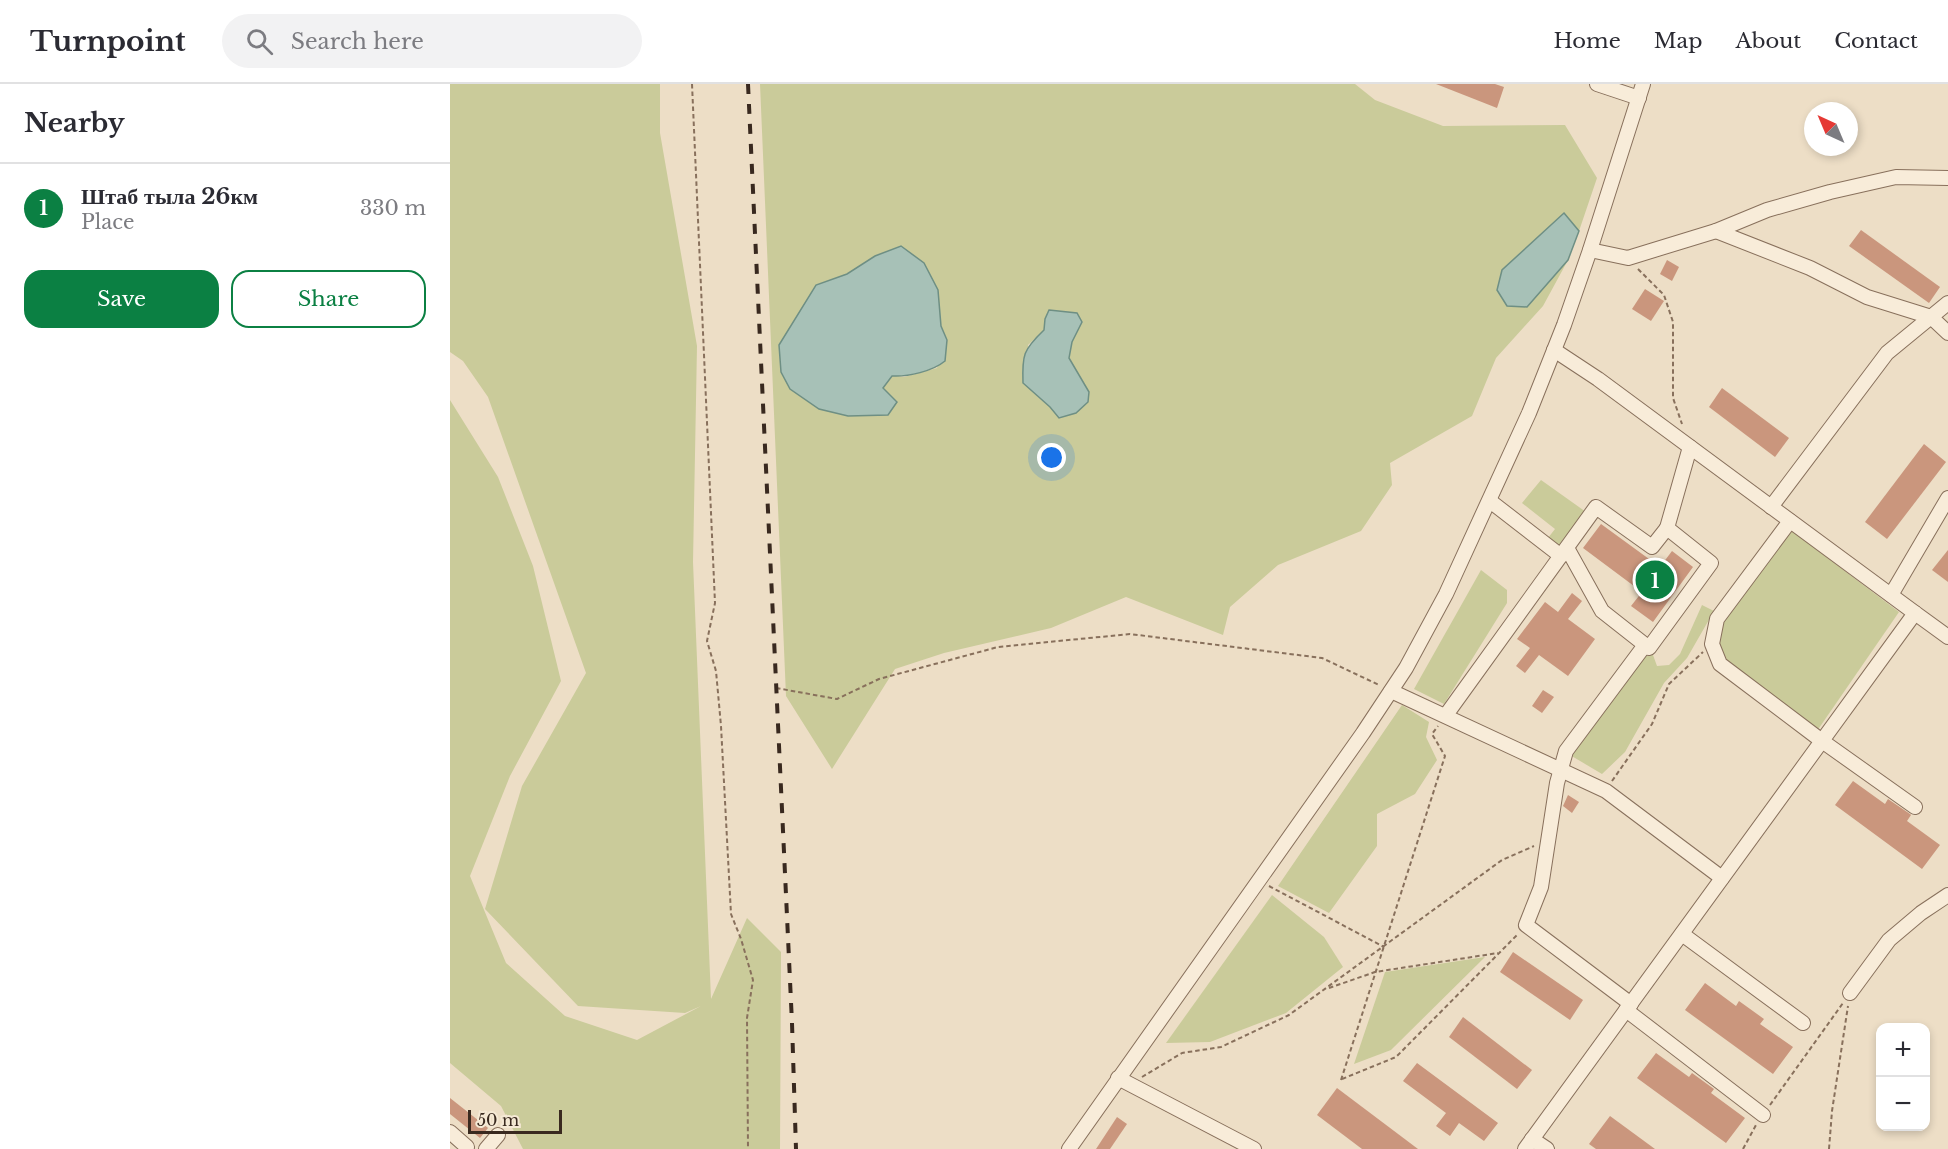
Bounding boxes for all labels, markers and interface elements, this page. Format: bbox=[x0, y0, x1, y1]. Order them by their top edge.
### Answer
search box bbox=[222, 14, 642, 68]
text: Turnpoint bbox=[30, 24, 186, 59]
icon: search bbox=[243, 25, 276, 58]
text: Search here bbox=[291, 28, 424, 55]
text: Home bbox=[1554, 28, 1621, 54]
text: Map bbox=[1654, 28, 1702, 54]
text: About bbox=[1735, 28, 1801, 54]
text: Contact bbox=[1834, 28, 1918, 54]
north arrow bbox=[1804, 102, 1858, 156]
text: Nearby bbox=[24, 107, 125, 139]
text: Штаб тыла 26км bbox=[81, 183, 258, 210]
text: 1 bbox=[39, 196, 48, 220]
text: 330 m bbox=[360, 196, 426, 220]
text: Place bbox=[81, 210, 135, 234]
button: Save bbox=[24, 270, 219, 328]
button: Share bbox=[231, 270, 426, 328]
your location bbox=[1037, 443, 1066, 472]
pin: 1 bbox=[1636, 558, 1674, 602]
map controls bbox=[1876, 1023, 1930, 1131]
button: + bbox=[1876, 1023, 1930, 1077]
button: − bbox=[1876, 1077, 1930, 1131]
scale bar bbox=[468, 1107, 562, 1134]
text: 50 m bbox=[477, 1110, 519, 1130]

